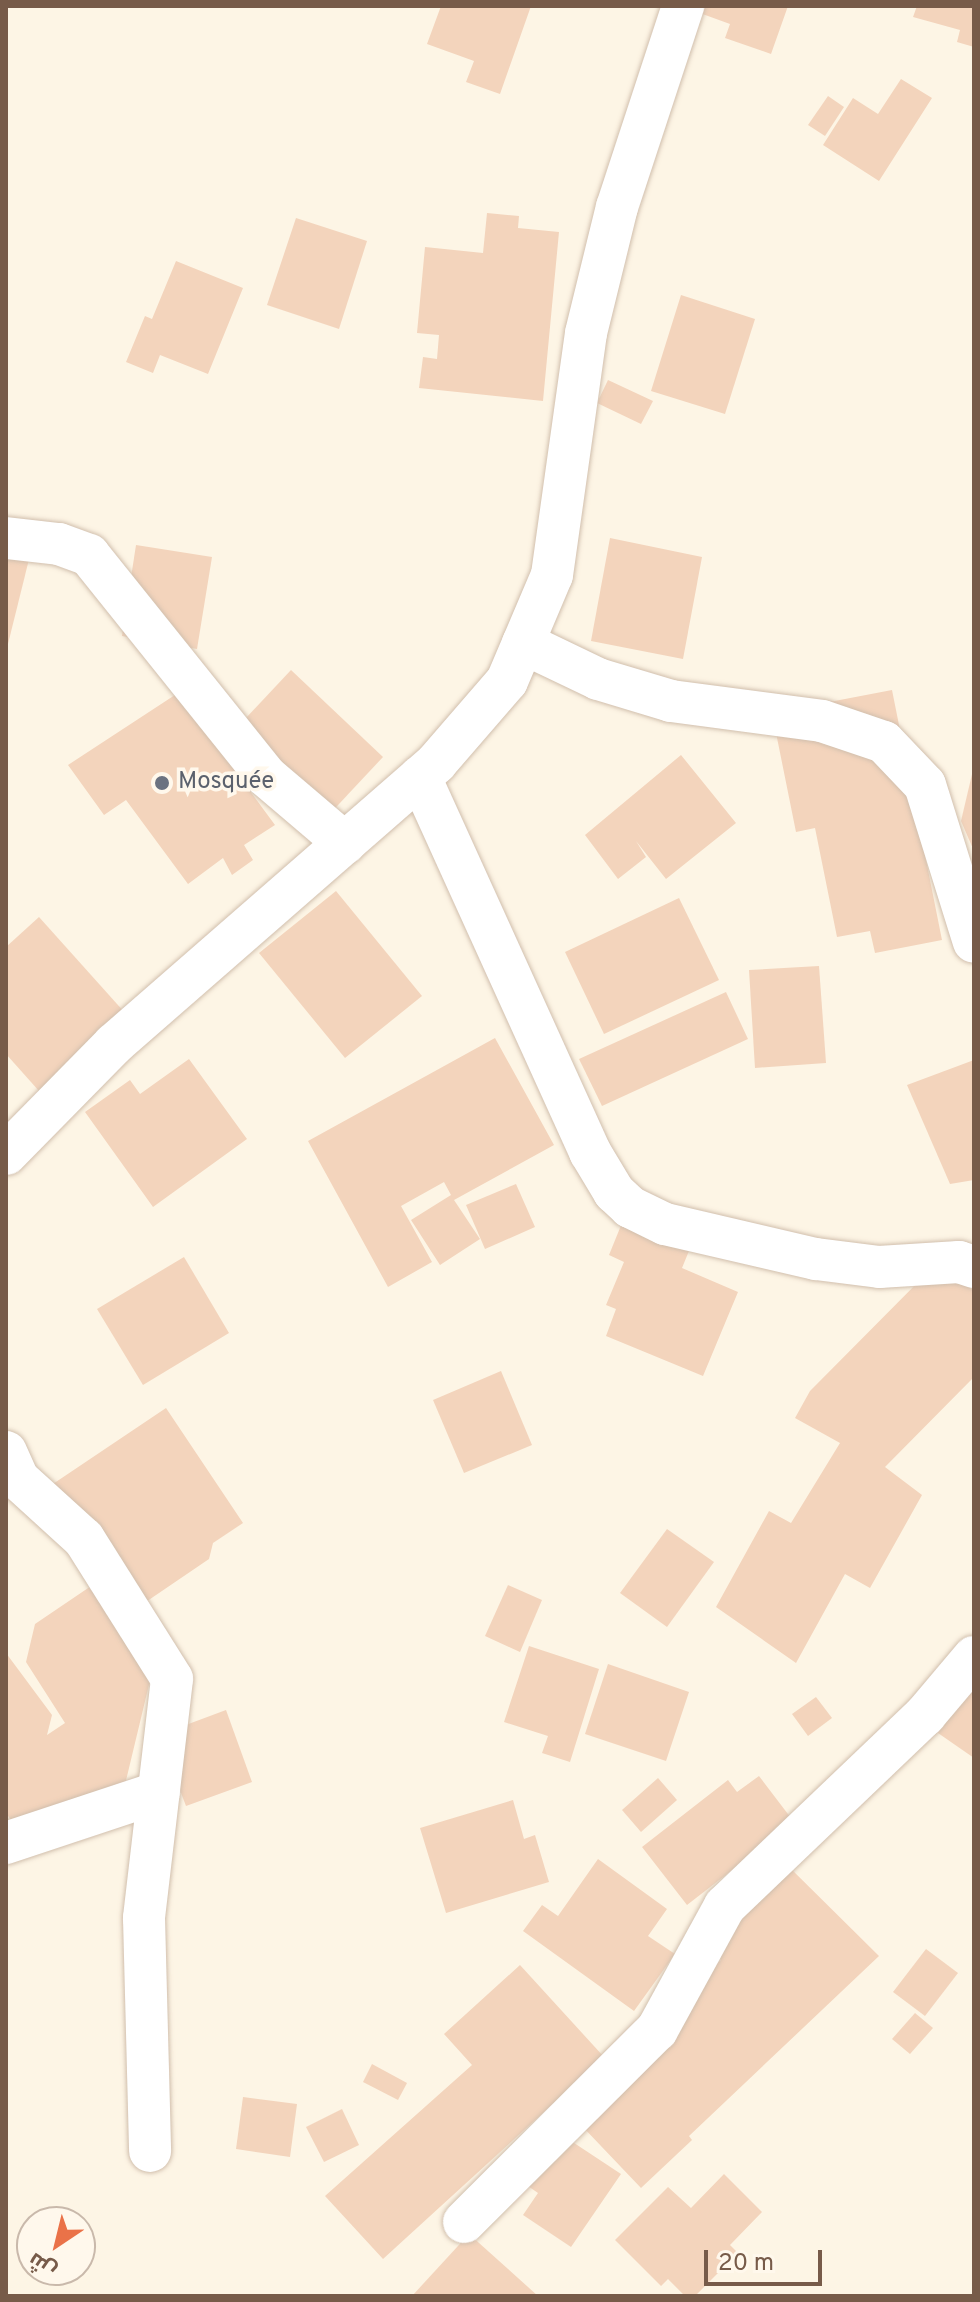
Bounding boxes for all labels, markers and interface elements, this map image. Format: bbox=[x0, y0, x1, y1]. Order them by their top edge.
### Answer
place label: Mosquée bbox=[178, 769, 274, 797]
marker: Mosquée bbox=[153, 774, 171, 792]
north arrow bbox=[16, 2206, 96, 2286]
scale bar bbox=[708, 2234, 826, 2284]
text: ش bbox=[24, 2245, 62, 2284]
text: 20 m bbox=[718, 2249, 774, 2279]

